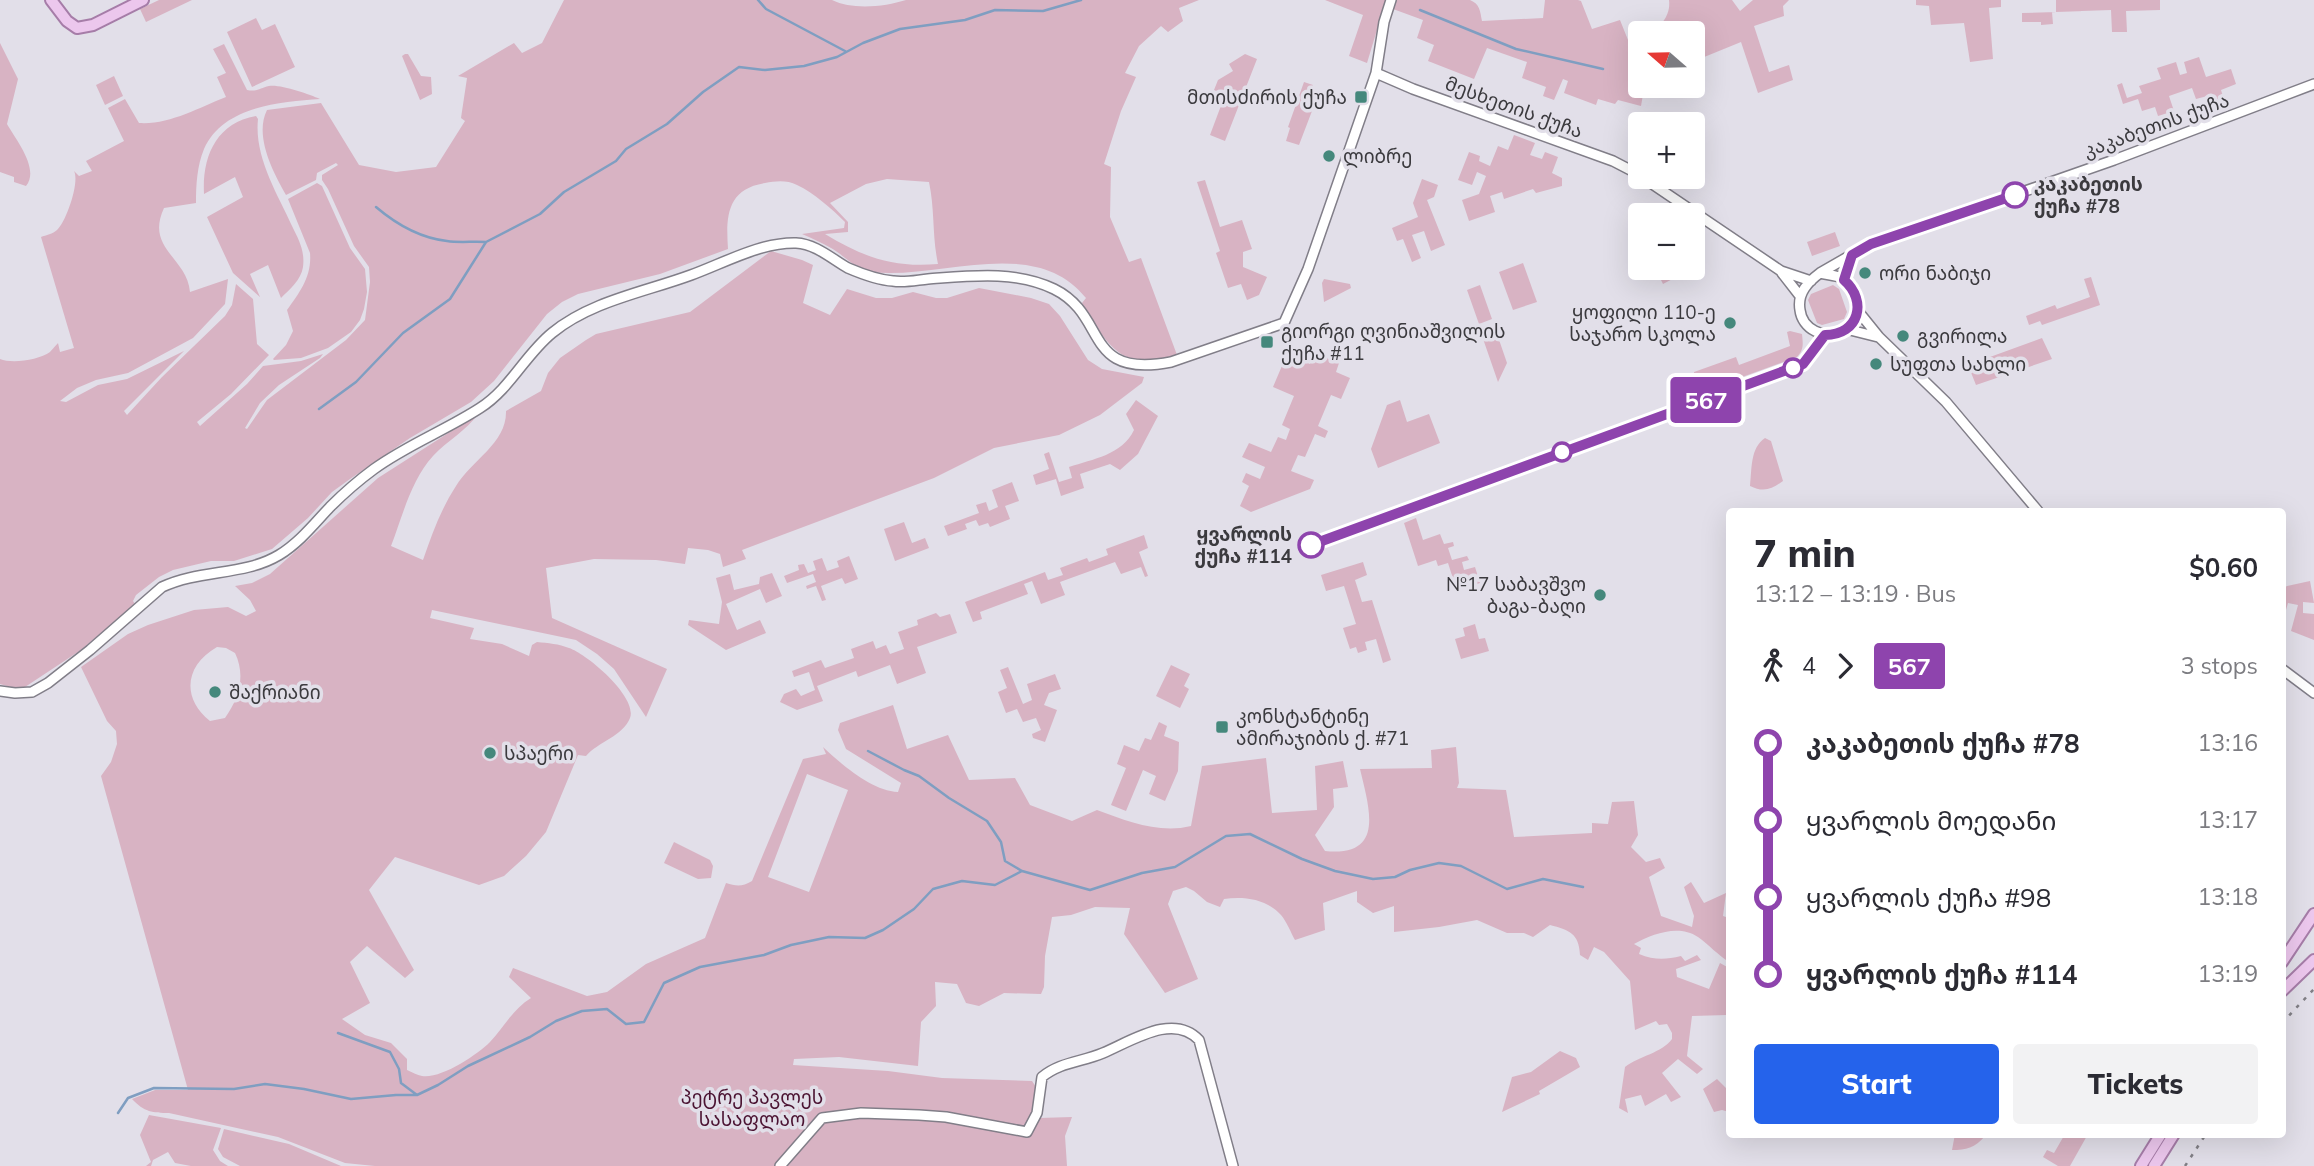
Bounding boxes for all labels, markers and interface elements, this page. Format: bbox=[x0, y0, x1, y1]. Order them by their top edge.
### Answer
north arrow bbox=[1628, 21, 1704, 98]
map controls bbox=[1628, 21, 1705, 280]
street label: მესხეთის ქუჩა bbox=[1442, 71, 1586, 143]
place label: მთისძირის ქუჩა bbox=[1187, 85, 1347, 109]
street label: კაკაბეთის ქუჩა bbox=[2080, 87, 2232, 163]
marker: მთისძირის ქუჩა bbox=[1353, 89, 1369, 105]
button: + bbox=[1628, 112, 1705, 189]
place label: ლიბრე bbox=[1343, 144, 1412, 169]
marker: ლიბრე bbox=[1321, 148, 1337, 164]
place label: კაკაბეთის ქუჩა #78 bbox=[2034, 172, 2143, 218]
marker: კაკაბეთის ქუჩა #78 bbox=[2002, 182, 2028, 208]
button: − bbox=[1628, 203, 1705, 280]
place label: ორი ნაბიჯი bbox=[1879, 261, 1991, 285]
marker: ორი ნაბიჯი bbox=[1857, 265, 1873, 281]
place label: ყოფილი 110-ე საჯარო სკოლა bbox=[1569, 300, 1716, 347]
marker: ყოფილი 110-ე საჯარო სკოლა bbox=[1722, 315, 1738, 331]
place label: გიორგი ღვინიაშვილის ქუჩა #11 bbox=[1281, 319, 1506, 365]
place label: გვირილა bbox=[1917, 324, 2008, 349]
marker: გვირილა bbox=[1895, 328, 1911, 344]
marker: გიორგი ღვინიაშვილის ქუჩა #11 bbox=[1259, 334, 1275, 350]
place label: სუფთა სახლი bbox=[1890, 352, 2026, 377]
marker: სუფთა სახლი bbox=[1868, 356, 1884, 372]
unlabelled marker bbox=[1783, 358, 1803, 378]
line badge: 567 bbox=[1666, 377, 1746, 423]
text: 567 bbox=[1684, 385, 1728, 415]
unlabelled marker bbox=[1552, 442, 1572, 462]
place label: ყვარლის ქუჩა #114 bbox=[1195, 522, 1293, 568]
text: 7 min bbox=[1754, 529, 1856, 577]
marker: ყვარლის ქუჩა #114 bbox=[1298, 532, 1324, 558]
text: $0.60 bbox=[2189, 551, 2258, 584]
place label: №17 საბავშვო ბაგა-ბაღი bbox=[1446, 572, 1586, 619]
text: 13:12 – 13:19 · Bus bbox=[1754, 579, 1956, 608]
marker: №17 საბავშვო ბაგა-ბაღი bbox=[1592, 587, 1608, 603]
icon: walk bbox=[1754, 647, 1792, 685]
icon: forward bbox=[1826, 647, 1864, 685]
text: 4 bbox=[1802, 651, 1816, 680]
text: 567 bbox=[1888, 651, 1931, 681]
text: 3 stops bbox=[2181, 651, 2258, 680]
place label: შაქრიანი bbox=[229, 680, 321, 704]
marker: შაქრიანი bbox=[207, 684, 223, 700]
place label: კონსტანტინე ამირაჯიბის ქ. #71 bbox=[1236, 704, 1409, 750]
marker: კონსტანტინე ამირაჯიბის ქ. #71 bbox=[1214, 719, 1230, 735]
text: კაკაბეთის ქუჩა #78 bbox=[1806, 727, 2080, 760]
text: 13:16 bbox=[2198, 728, 2258, 757]
place label: სპაერი bbox=[504, 741, 574, 765]
marker: სპაერი bbox=[482, 745, 498, 761]
text: ყვარლის მოედანი bbox=[1806, 804, 2056, 837]
text: 13:17 bbox=[2198, 805, 2258, 834]
text: ყვარლის ქუჩა #98 bbox=[1806, 881, 2051, 914]
text: 13:18 bbox=[2198, 882, 2258, 911]
text: ყვარლის ქუჩა #114 bbox=[1806, 958, 2077, 991]
text: 13:19 bbox=[2198, 959, 2258, 988]
button: Start bbox=[1754, 1044, 1999, 1124]
button: Tickets bbox=[2013, 1044, 2258, 1124]
park label: პეტრე პავლეს სასაფლაო bbox=[681, 1085, 823, 1132]

